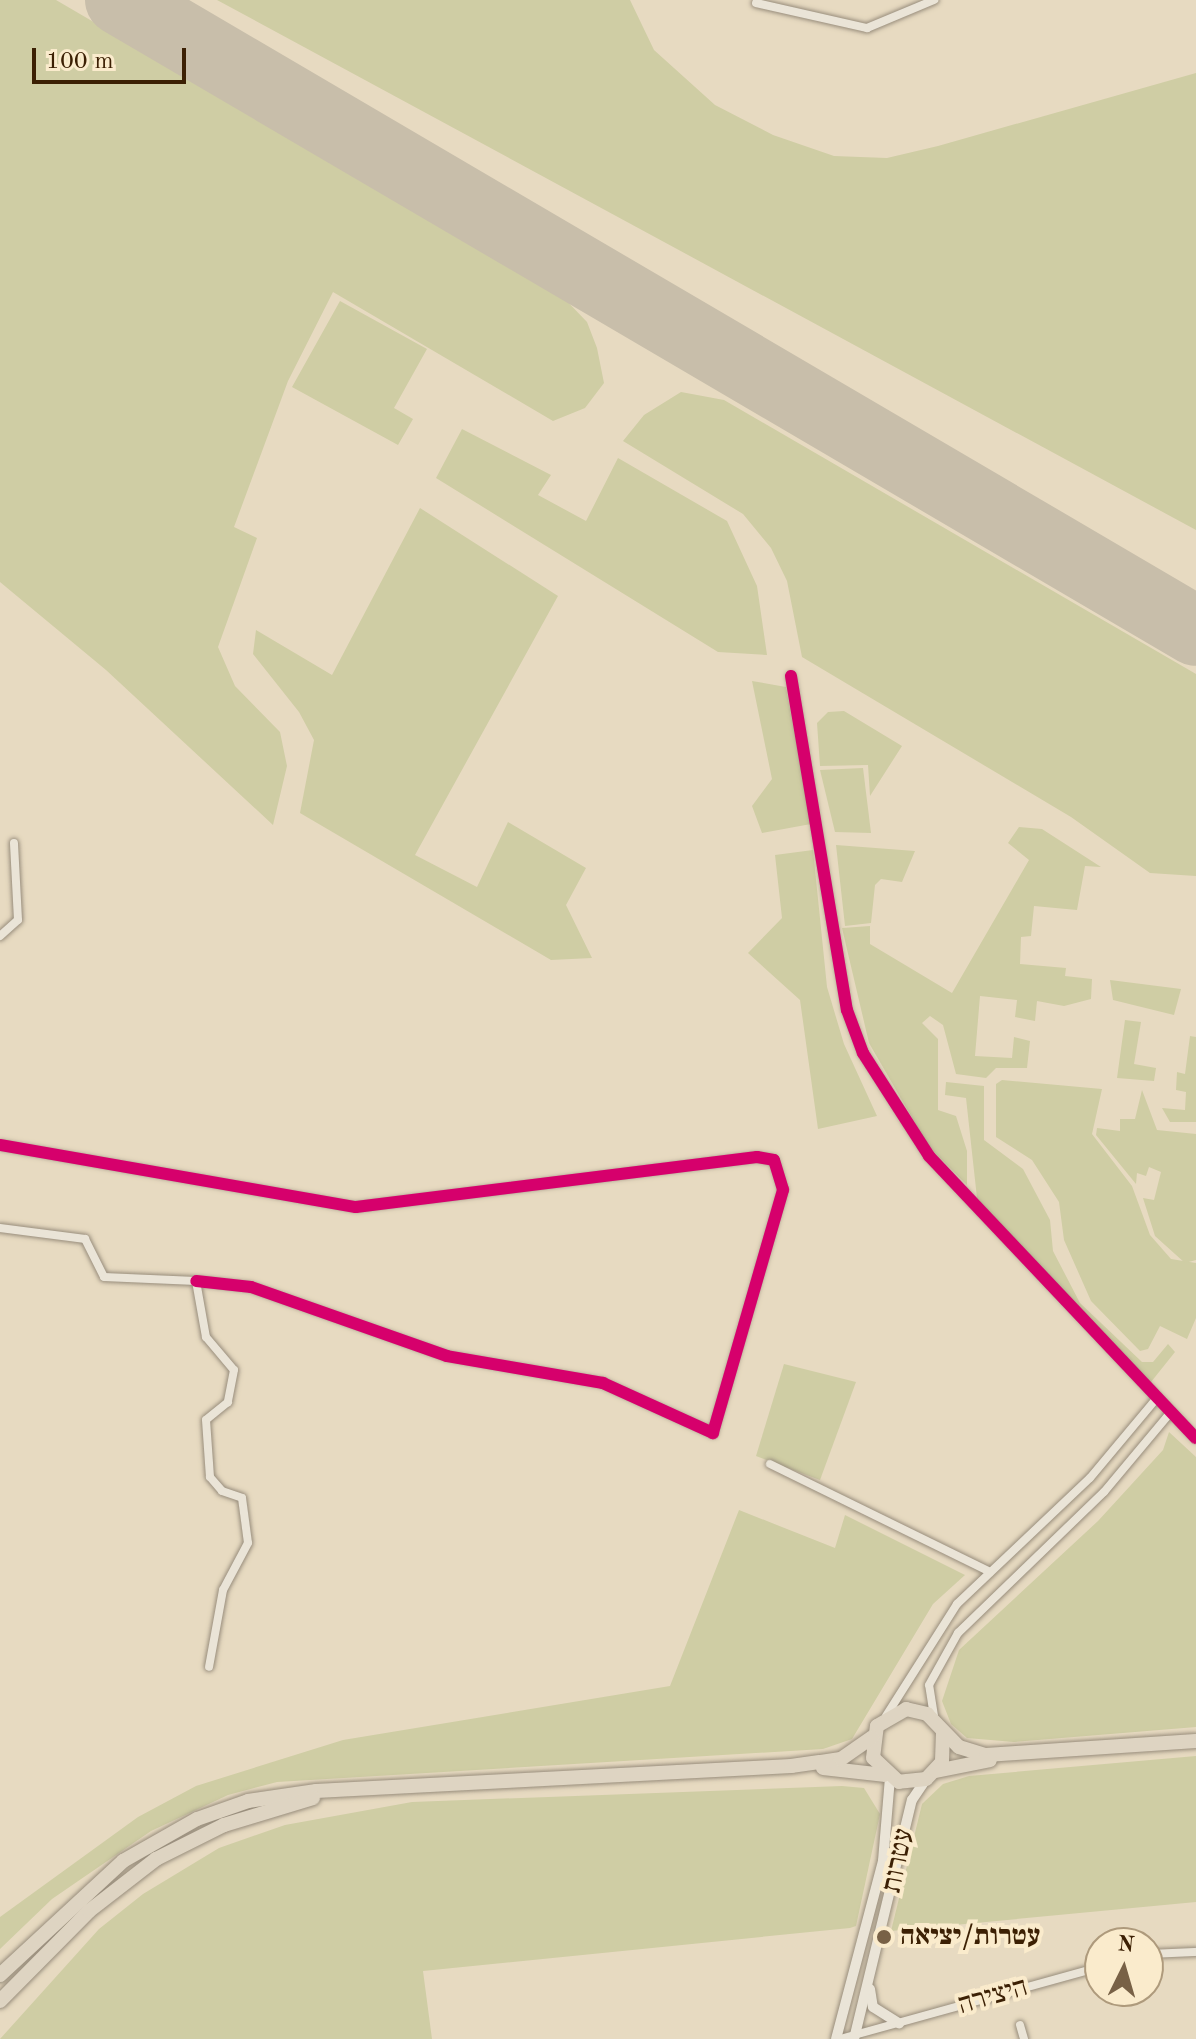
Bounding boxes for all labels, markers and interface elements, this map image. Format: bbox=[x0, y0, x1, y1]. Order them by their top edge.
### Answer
scale bar bbox=[36, 32, 190, 82]
text: 100 m bbox=[46, 50, 114, 74]
street label: עטרות bbox=[876, 1826, 922, 1896]
place label: עטרות/יציאה bbox=[900, 1920, 1040, 1954]
north arrow bbox=[1084, 1927, 1164, 2007]
marker: עטרות/יציאה bbox=[875, 1928, 893, 1946]
text: N bbox=[1117, 1933, 1135, 1957]
street label: היצירה bbox=[954, 1971, 1032, 2023]

